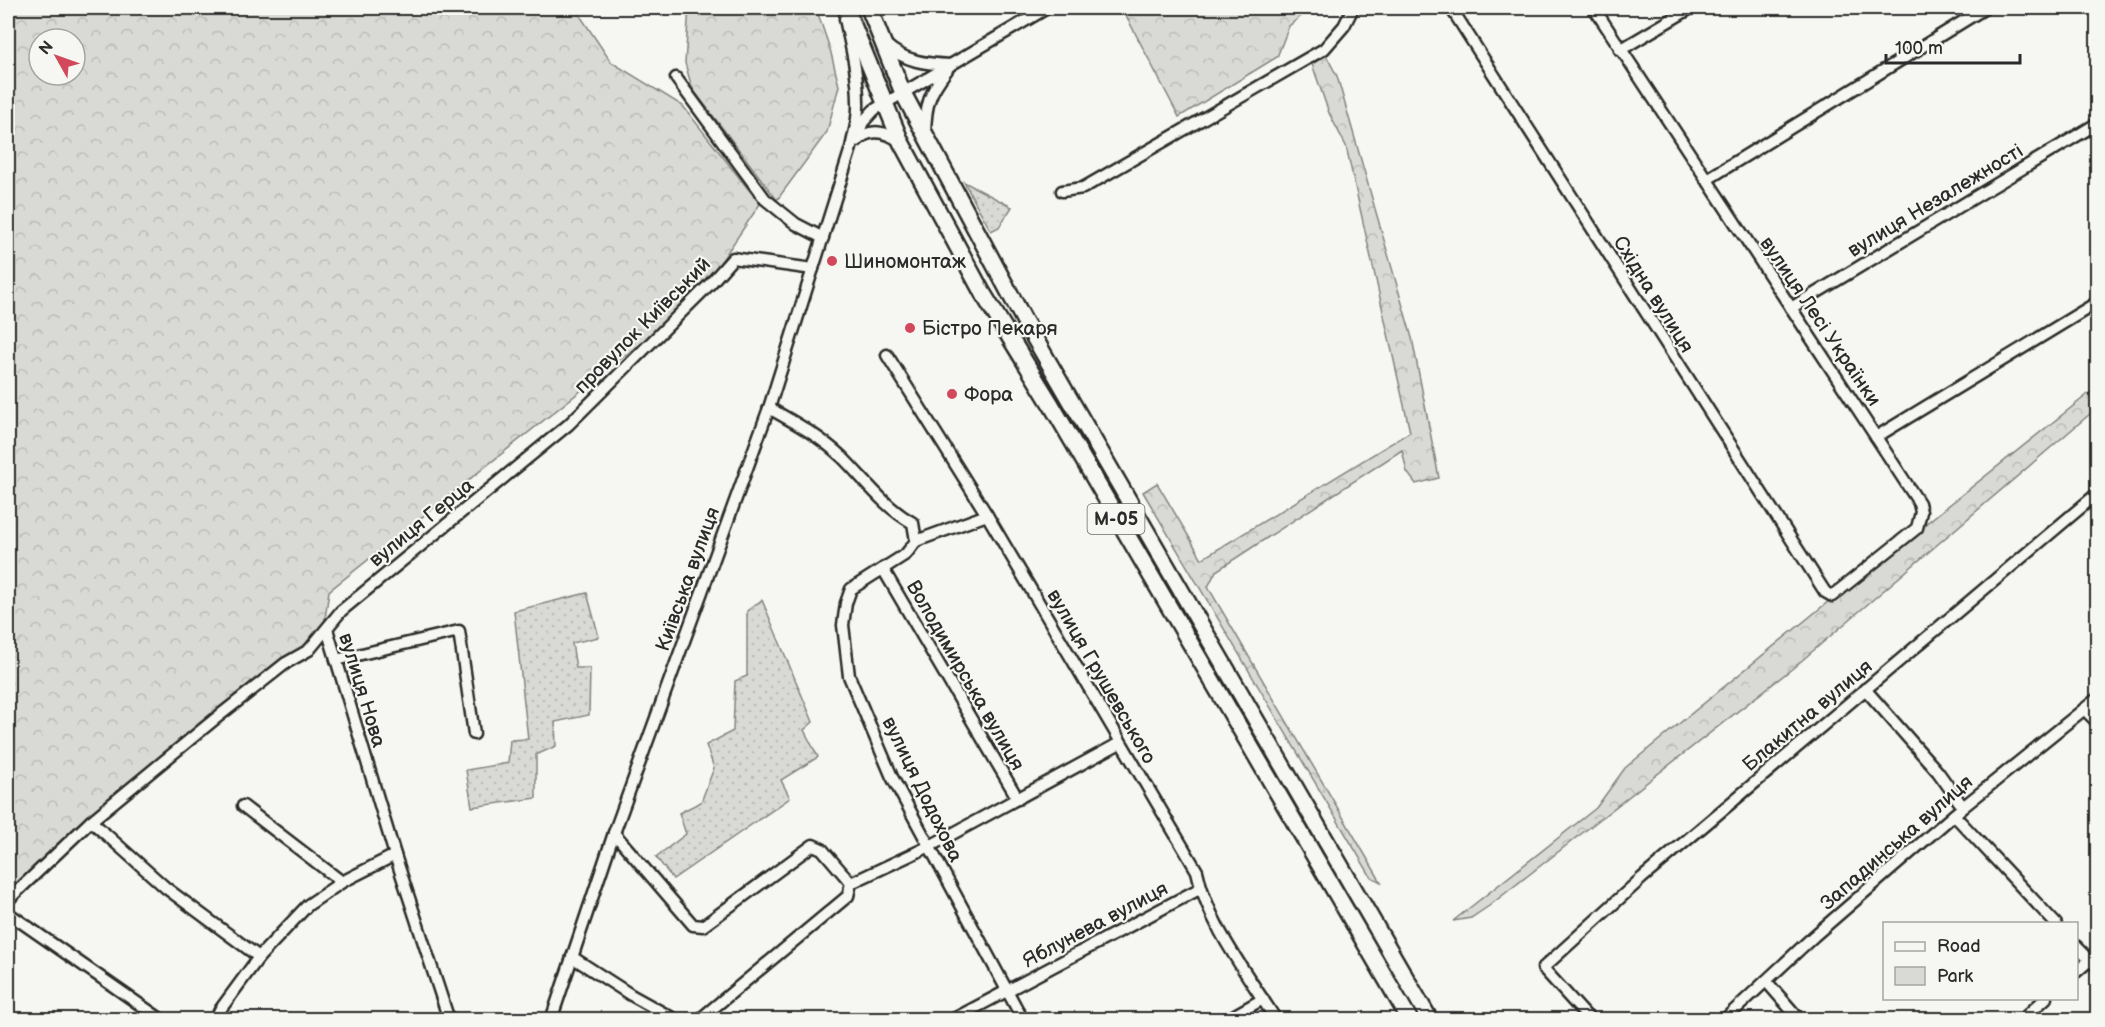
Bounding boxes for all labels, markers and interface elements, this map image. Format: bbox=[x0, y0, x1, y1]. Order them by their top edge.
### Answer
north arrow bbox=[27, 27, 87, 87]
scale bar bbox=[1886, 27, 2020, 65]
text: N bbox=[36, 38, 58, 59]
text: 100 m bbox=[1895, 38, 1943, 59]
street label: вулиця Незалежності bbox=[1844, 139, 2027, 263]
street label: Східна вулиця bbox=[1608, 232, 1699, 357]
street label: вулиця Лесі Українки bbox=[1755, 232, 1886, 411]
place label: Шиномонтаж bbox=[844, 250, 966, 274]
street label: провулок Київський bbox=[570, 253, 716, 399]
marker: Шиномонтаж bbox=[825, 254, 839, 268]
place label: Бістро Пекаря bbox=[922, 317, 1058, 341]
marker: Бістро Пекаря bbox=[903, 321, 917, 335]
place label: Фора bbox=[964, 383, 1013, 407]
marker: Фора bbox=[945, 387, 959, 401]
street label: вулиця Герца bbox=[365, 473, 479, 572]
street label: Київська вулиця bbox=[651, 504, 725, 655]
road number: М-05 bbox=[1088, 504, 1144, 534]
street label: Володимирська вулиця bbox=[901, 576, 1029, 775]
street label: вулиця Грушевського bbox=[1041, 585, 1161, 768]
street label: вулиця Нова bbox=[333, 630, 391, 750]
street label: Блакитна вулиця bbox=[1738, 655, 1877, 777]
street label: вулиця Додохова bbox=[877, 713, 968, 866]
street label: Западинська вулиця bbox=[1816, 770, 1978, 915]
street label: Яблунева вулиця bbox=[1019, 877, 1172, 973]
legend bbox=[1883, 922, 2078, 1000]
text: Road bbox=[1937, 936, 1981, 957]
text: Park bbox=[1937, 966, 1973, 987]

